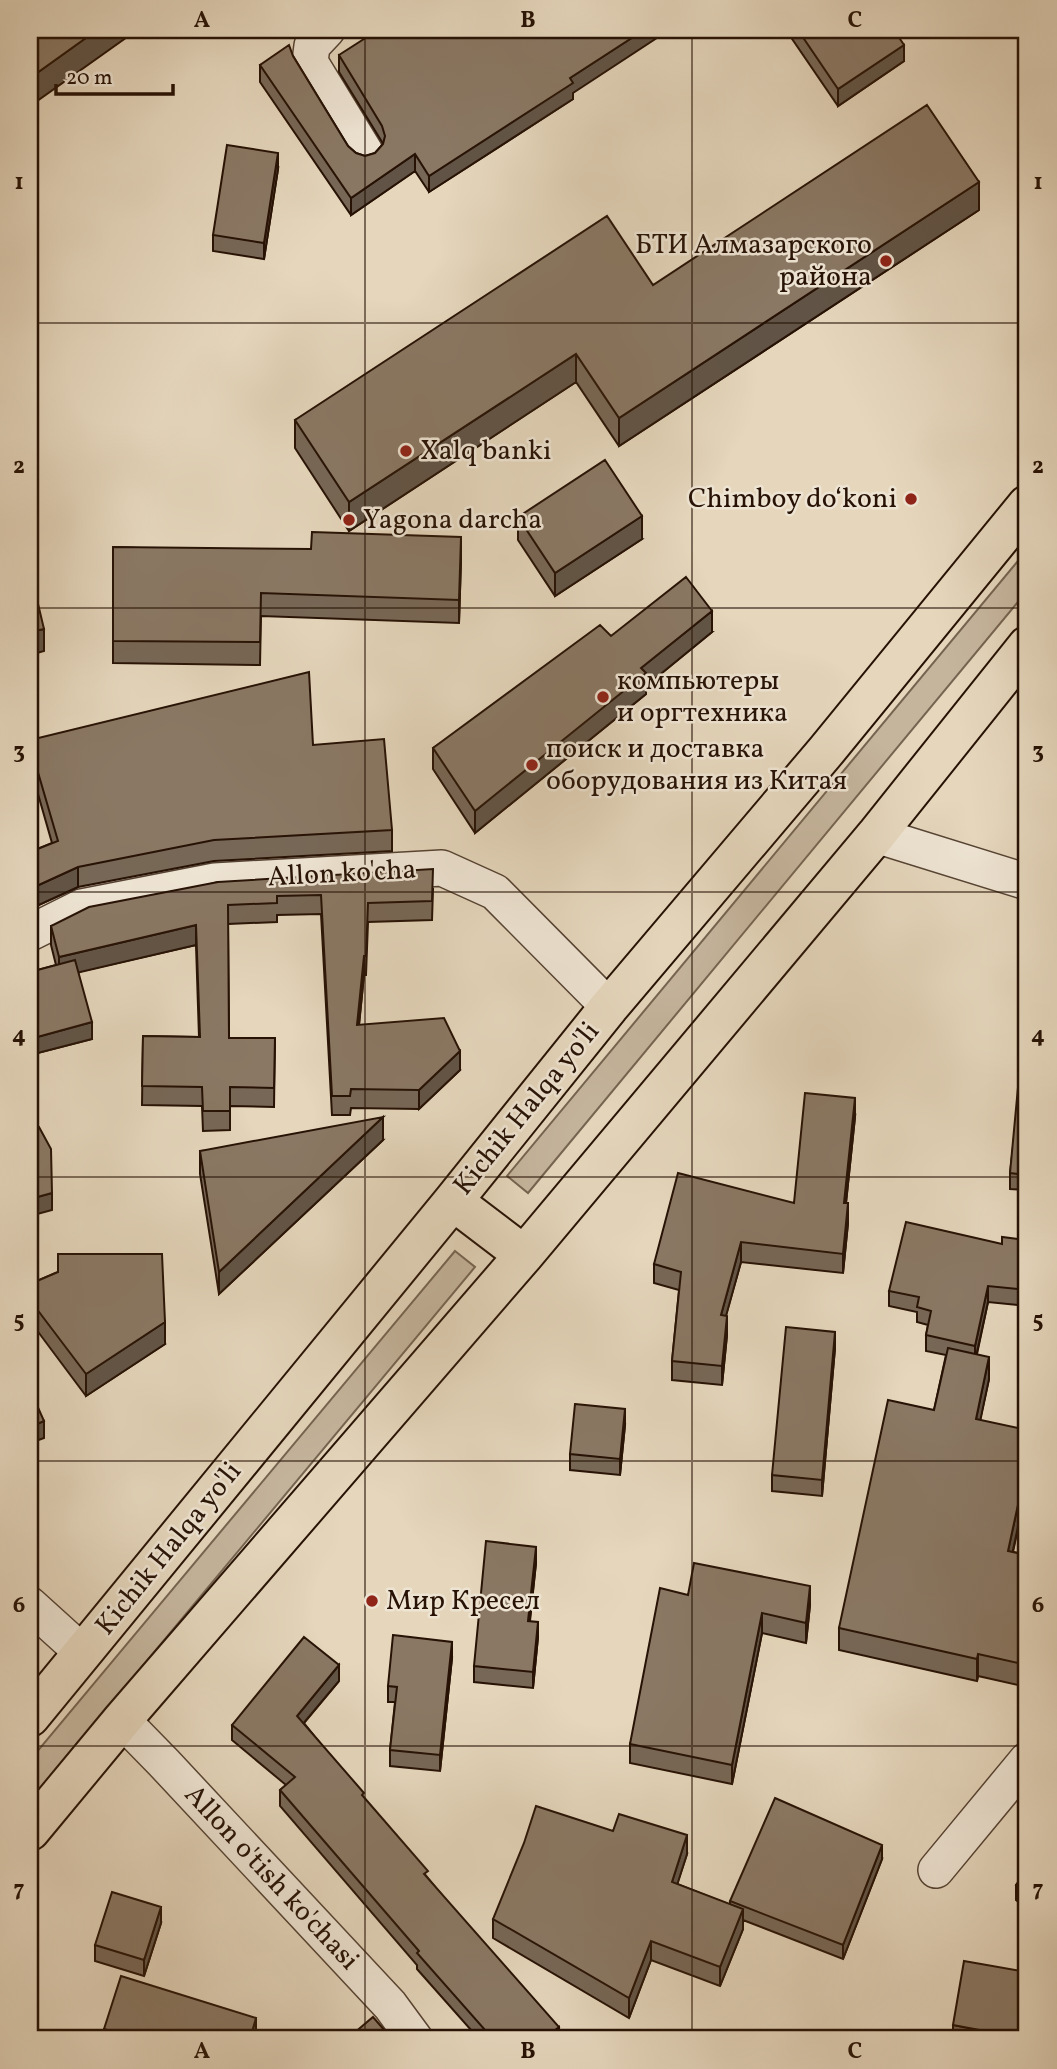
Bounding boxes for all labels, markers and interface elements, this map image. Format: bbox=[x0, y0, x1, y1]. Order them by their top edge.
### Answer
text: A bbox=[194, 5, 210, 37]
text: B bbox=[520, 5, 536, 37]
text: C bbox=[848, 5, 862, 37]
scale bar bbox=[56, 52, 173, 96]
text: 20 m bbox=[66, 64, 112, 93]
text: 1 bbox=[14, 167, 24, 199]
text: 1 bbox=[1033, 167, 1043, 199]
place label: БТИ Алмазарского района bbox=[635, 226, 872, 297]
marker: БТИ Алмазарского района bbox=[878, 253, 894, 269]
place label: Xalq banki bbox=[420, 432, 552, 471]
marker: Xalq banki bbox=[398, 443, 414, 459]
text: 2 bbox=[13, 451, 25, 483]
text: 2 bbox=[1032, 451, 1044, 483]
place label: Chimboy doʻkoni bbox=[688, 480, 897, 519]
marker: Chimboy doʻkoni bbox=[903, 491, 919, 507]
place label: Yagona darcha bbox=[363, 501, 542, 540]
marker: Yagona darcha bbox=[341, 512, 357, 528]
place label: компьютеры и оргтехника bbox=[617, 662, 788, 733]
marker: компьютеры и оргтехника bbox=[595, 689, 611, 705]
place label: поиск и доставка оборудования из Китая bbox=[546, 730, 847, 801]
text: 3 bbox=[13, 736, 25, 768]
text: 3 bbox=[1032, 736, 1044, 768]
marker: поиск и доставка оборудования из Китая bbox=[524, 757, 540, 773]
street label: Allon ko'cha bbox=[267, 851, 417, 897]
street label: Kichik Halqa yo'li bbox=[445, 1014, 609, 1204]
text: 4 bbox=[12, 1020, 26, 1052]
text: 4 bbox=[1031, 1020, 1045, 1052]
text: 5 bbox=[13, 1305, 25, 1337]
text: 5 bbox=[1032, 1305, 1044, 1337]
street label: Kichik Halqa yo'li bbox=[87, 1454, 251, 1644]
place label: Мир Кресел bbox=[386, 1582, 540, 1621]
text: 6 bbox=[13, 1590, 25, 1622]
text: 6 bbox=[1032, 1590, 1044, 1622]
marker: Мир Кресел bbox=[364, 1593, 380, 1609]
street label: Allon o'tish ko'chasi bbox=[175, 1777, 367, 1979]
text: 7 bbox=[14, 1874, 25, 1906]
text: 7 bbox=[1033, 1874, 1044, 1906]
text: A bbox=[194, 2036, 210, 2068]
text: B bbox=[520, 2036, 536, 2068]
text: C bbox=[848, 2036, 862, 2068]

